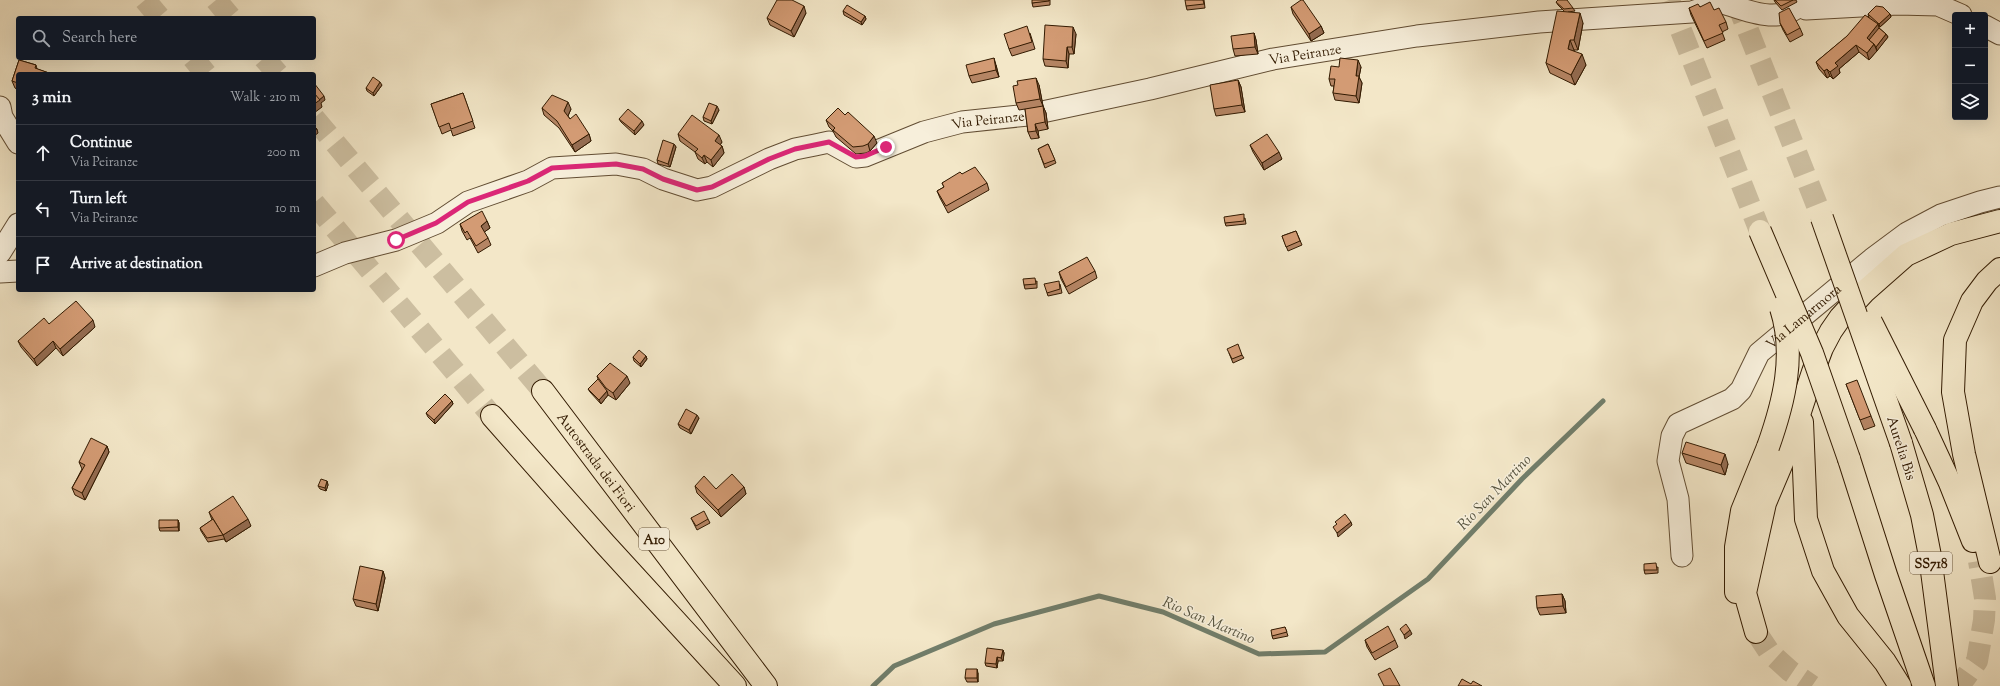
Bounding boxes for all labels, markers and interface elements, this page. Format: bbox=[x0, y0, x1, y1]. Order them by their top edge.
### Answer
map controls bbox=[1952, 12, 1988, 120]
button: + bbox=[1952, 12, 1988, 48]
search box bbox=[16, 16, 316, 60]
icon: search bbox=[30, 27, 52, 49]
text: Search here bbox=[62, 28, 137, 49]
street label: Via Peiranze bbox=[1267, 40, 1343, 72]
button: − bbox=[1952, 48, 1988, 84]
button: layers bbox=[1952, 84, 1988, 120]
text: 3 min bbox=[32, 86, 71, 110]
text: Walk · 210 m bbox=[230, 89, 300, 107]
street label: Via Peiranze bbox=[950, 107, 1026, 136]
text: Continue bbox=[70, 133, 132, 154]
route end bbox=[877, 138, 895, 156]
icon: ahead bbox=[32, 142, 54, 164]
text: 200 m bbox=[267, 144, 300, 162]
text: Via Peiranze bbox=[70, 154, 138, 172]
text: Turn left bbox=[70, 189, 127, 210]
icon: left bbox=[32, 198, 54, 220]
text: 10 m bbox=[275, 200, 300, 218]
text: Via Peiranze bbox=[70, 210, 138, 228]
route start bbox=[387, 231, 405, 249]
icon: arrive bbox=[32, 254, 54, 276]
text: Arrive at destination bbox=[70, 254, 203, 275]
street label: Via Lamarmora bbox=[1762, 280, 1847, 355]
street label: Autostrada dei Fiori bbox=[551, 409, 639, 517]
street label: Aurelia Bis bbox=[1880, 414, 1920, 483]
water label: Rio San Martino bbox=[1453, 450, 1537, 536]
road number: A10 bbox=[639, 528, 669, 550]
road number: SS718 bbox=[1910, 552, 1952, 574]
water label: Rio San Martino bbox=[1159, 592, 1258, 650]

